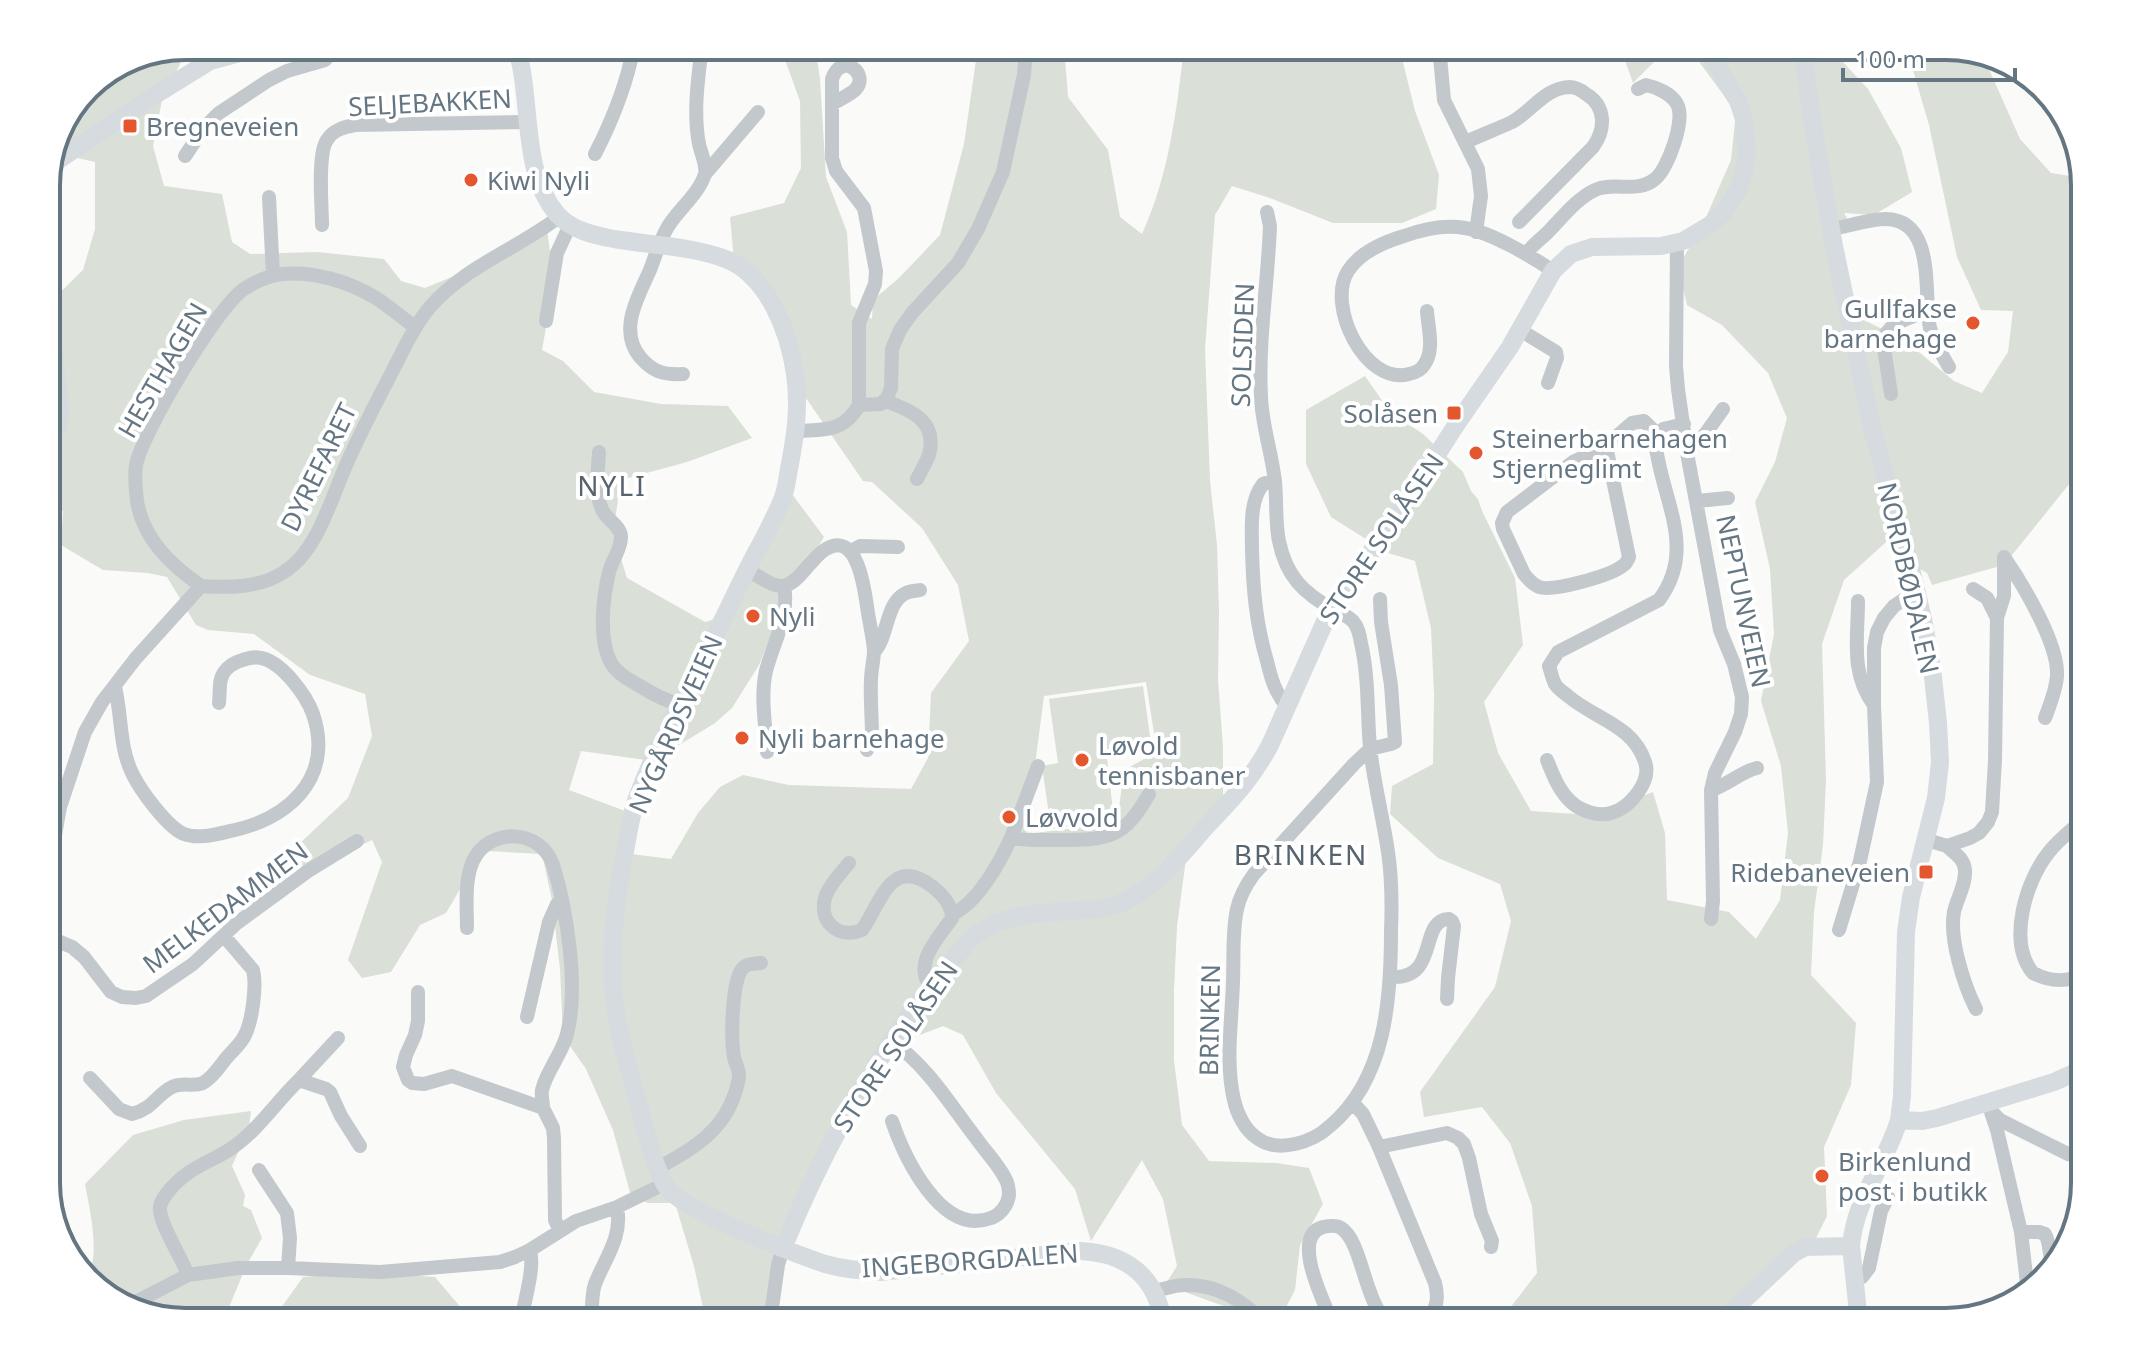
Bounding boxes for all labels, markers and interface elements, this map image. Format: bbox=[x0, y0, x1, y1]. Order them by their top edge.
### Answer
scale bar bbox=[1843, 32, 2015, 82]
text: 100 m bbox=[1855, 42, 1925, 75]
street label: SELJEBAKKEN bbox=[347, 80, 513, 124]
place label: Bregneveien bbox=[146, 108, 299, 144]
marker: Bregneveien bbox=[121, 117, 139, 135]
place label: Kiwi Nyli bbox=[487, 162, 590, 198]
marker: Kiwi Nyli bbox=[462, 171, 480, 189]
street label: SOLSIDEN bbox=[1222, 282, 1262, 408]
place label: Gullfakse barnehage bbox=[1824, 290, 1957, 356]
street label: HESTHAGEN bbox=[109, 296, 215, 444]
marker: Gullfakse barnehage bbox=[1964, 314, 1982, 332]
place label: Solåsen bbox=[1344, 395, 1438, 431]
street label: DYREFARET bbox=[271, 396, 365, 537]
marker: Solåsen bbox=[1445, 404, 1463, 422]
place label: Steinerbarnehagen Stjerneglimt bbox=[1492, 420, 1728, 486]
marker: Steinerbarnehagen Stjerneglimt bbox=[1467, 444, 1485, 462]
street label: STORE SOLÅSEN bbox=[1310, 445, 1452, 631]
district label: NYLI bbox=[577, 466, 647, 504]
street label: NORDBØDALEN bbox=[1869, 479, 1949, 677]
street label: NEPTUNVEIEN bbox=[1708, 511, 1780, 691]
place label: Nyli bbox=[769, 598, 815, 634]
marker: Nyli bbox=[744, 607, 762, 625]
street label: NYGÅRDSVEIEN bbox=[620, 629, 730, 819]
place label: Nyli barnehage bbox=[758, 720, 945, 756]
place label: Løvold tennisbaner bbox=[1098, 727, 1246, 793]
marker: Nyli barnehage bbox=[733, 729, 751, 747]
marker: Løvold tennisbaner bbox=[1073, 751, 1091, 769]
place label: Løvvold bbox=[1025, 799, 1119, 835]
marker: Løvvold bbox=[1000, 808, 1018, 826]
street label: MELKEDAMMEN bbox=[135, 833, 315, 981]
district label: BRINKEN bbox=[1234, 835, 1368, 873]
place label: Ridebaneveien bbox=[1730, 854, 1910, 890]
marker: Ridebaneveien bbox=[1917, 863, 1935, 881]
street label: STORE SOLÅSEN bbox=[824, 953, 966, 1139]
street label: BRINKEN bbox=[1190, 964, 1228, 1076]
place label: Birkenlund post i butikk bbox=[1838, 1143, 1988, 1209]
marker: Birkenlund post i butikk bbox=[1813, 1167, 1831, 1185]
street label: INGEBORGDALEN bbox=[860, 1234, 1080, 1286]

